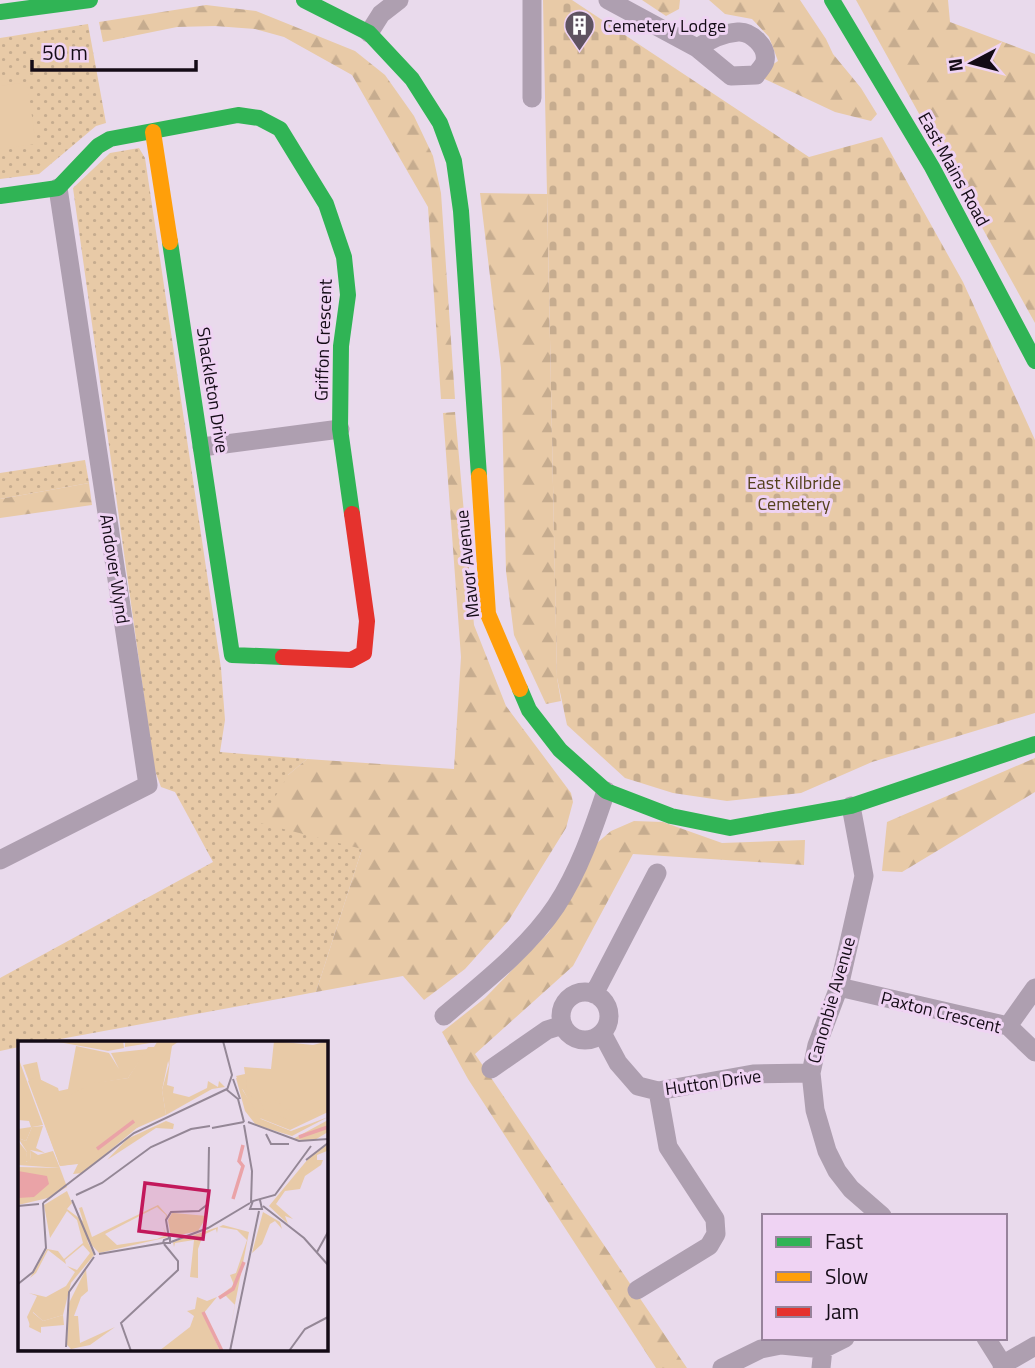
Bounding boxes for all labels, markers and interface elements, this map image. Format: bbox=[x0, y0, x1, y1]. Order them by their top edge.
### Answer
building icon: Cemetery Lodge bbox=[563, 8, 597, 52]
place label: Cemetery Lodge bbox=[603, 12, 726, 39]
scale bar bbox=[32, 28, 196, 72]
north arrow bbox=[937, 28, 1007, 98]
text: 50 m bbox=[42, 36, 88, 68]
text: N bbox=[939, 57, 970, 73]
street label: East Mains Road bbox=[911, 107, 997, 231]
street label: Griffon Crescent bbox=[307, 278, 339, 402]
street label: Shackleton Drive bbox=[190, 325, 236, 455]
park label: East Kilbride Cemetery bbox=[747, 469, 841, 517]
street label: Mavor Avenue bbox=[448, 509, 486, 619]
street label: Andover Wynd bbox=[93, 512, 137, 626]
street label: Canonbie Avenue bbox=[800, 934, 862, 1066]
street label: Paxton Crescent bbox=[878, 984, 1005, 1040]
inset map bbox=[18, 1041, 327, 1350]
street label: Hutton Drive bbox=[663, 1062, 763, 1102]
legend bbox=[762, 1214, 1007, 1340]
text: Fast bbox=[825, 1225, 864, 1257]
text: Slow bbox=[825, 1260, 868, 1292]
text: Jam bbox=[825, 1295, 859, 1327]

